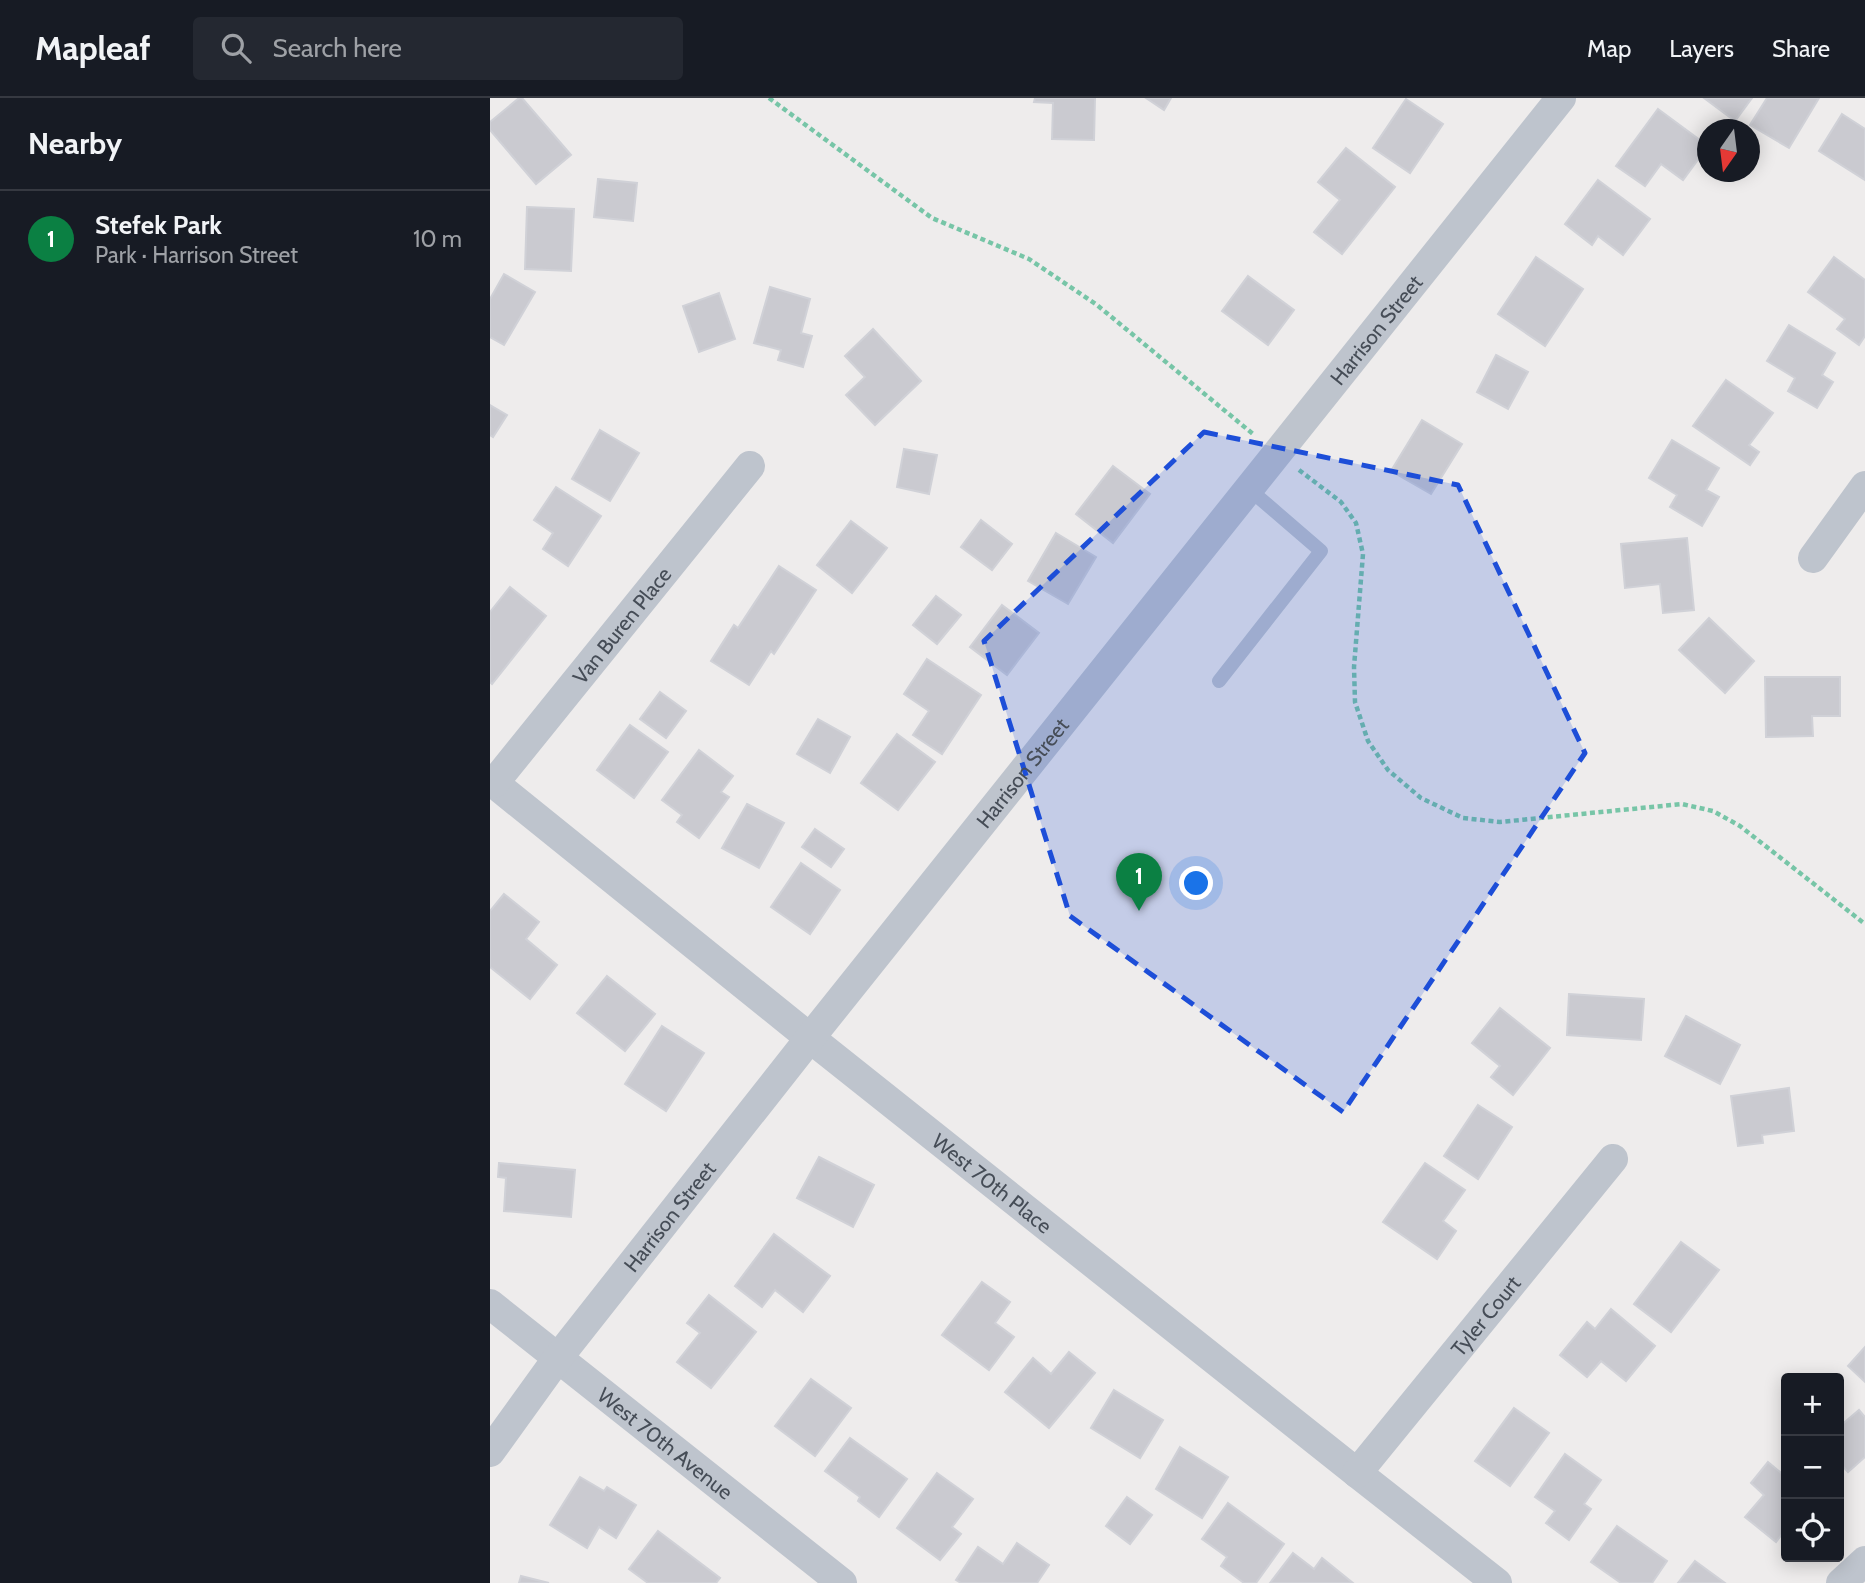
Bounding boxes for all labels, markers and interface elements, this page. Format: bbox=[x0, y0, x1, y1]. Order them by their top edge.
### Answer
search box bbox=[193, 17, 683, 80]
text: Mapleaf bbox=[35, 28, 151, 68]
icon: search bbox=[217, 29, 255, 67]
text: Search here bbox=[273, 32, 402, 64]
text: Map bbox=[1587, 34, 1631, 63]
text: Layers bbox=[1669, 34, 1734, 63]
text: Share bbox=[1772, 34, 1830, 63]
north arrow bbox=[1697, 119, 1760, 182]
text: Nearby bbox=[28, 125, 122, 162]
text: Stefek Park bbox=[95, 209, 222, 241]
text: 1 bbox=[47, 225, 55, 253]
text: 10 m bbox=[413, 225, 462, 253]
text: Park · Harrison Street bbox=[95, 241, 298, 269]
street label: Harrison Street bbox=[1325, 270, 1427, 389]
street label: Van Buren Place bbox=[567, 561, 676, 688]
street label: Harrison Street bbox=[971, 713, 1073, 832]
pin: 1 bbox=[1116, 853, 1162, 911]
your location bbox=[1179, 866, 1213, 900]
street label: West 70th Place bbox=[928, 1128, 1057, 1238]
street label: Harrison Street bbox=[618, 1156, 720, 1277]
street label: Tyler Court bbox=[1445, 1271, 1525, 1361]
map controls bbox=[1781, 1373, 1844, 1562]
button: + bbox=[1781, 1373, 1844, 1436]
street label: West 70th Avenue bbox=[593, 1382, 738, 1504]
button: − bbox=[1781, 1436, 1844, 1499]
button: locate bbox=[1781, 1499, 1844, 1562]

